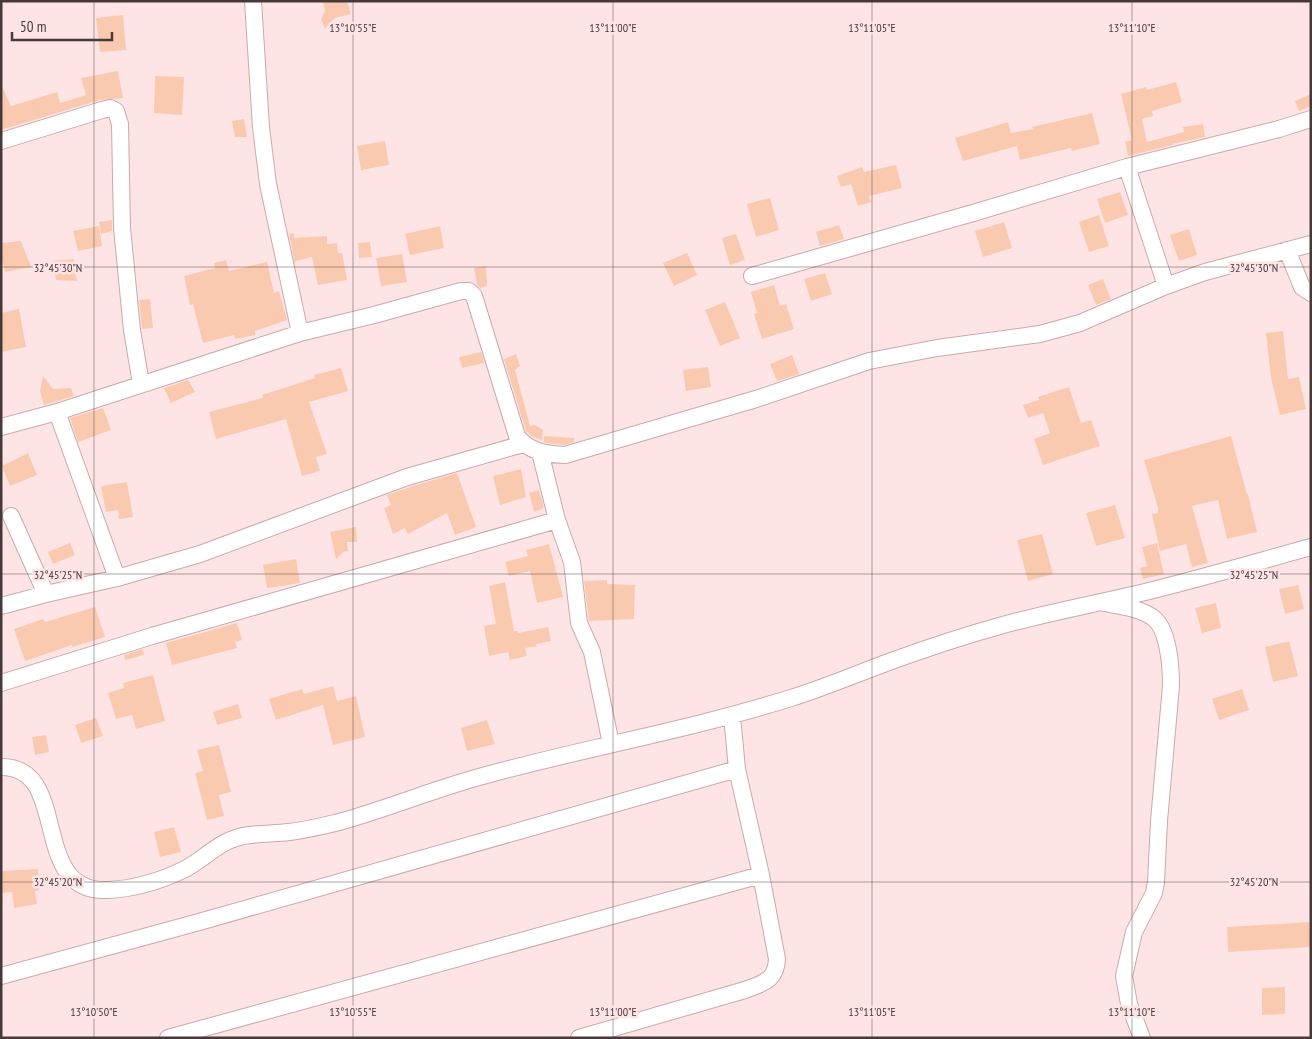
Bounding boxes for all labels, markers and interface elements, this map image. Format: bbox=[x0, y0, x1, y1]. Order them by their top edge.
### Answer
scale bar bbox=[12, 10, 112, 42]
text: 50 m bbox=[20, 17, 46, 36]
text: 13°10'55"E bbox=[329, 20, 377, 35]
text: 13°11'00"E bbox=[589, 20, 637, 35]
text: 13°11'05"E bbox=[848, 20, 896, 35]
text: 13°11'10"E bbox=[1108, 20, 1156, 35]
text: 32°45'30"N bbox=[34, 260, 82, 275]
text: 32°45'30"N bbox=[1230, 260, 1278, 275]
text: 32°45'25"N bbox=[34, 567, 82, 582]
text: 32°45'25"N bbox=[1230, 567, 1278, 582]
text: 32°45'20"N bbox=[34, 874, 82, 889]
text: 32°45'20"N bbox=[1230, 874, 1278, 889]
text: 13°10'50"E bbox=[70, 1004, 118, 1019]
text: 13°10'55"E bbox=[329, 1004, 377, 1019]
text: 13°11'00"E bbox=[589, 1004, 637, 1019]
text: 13°11'05"E bbox=[848, 1004, 896, 1019]
text: 13°11'10"E bbox=[1108, 1004, 1156, 1019]

